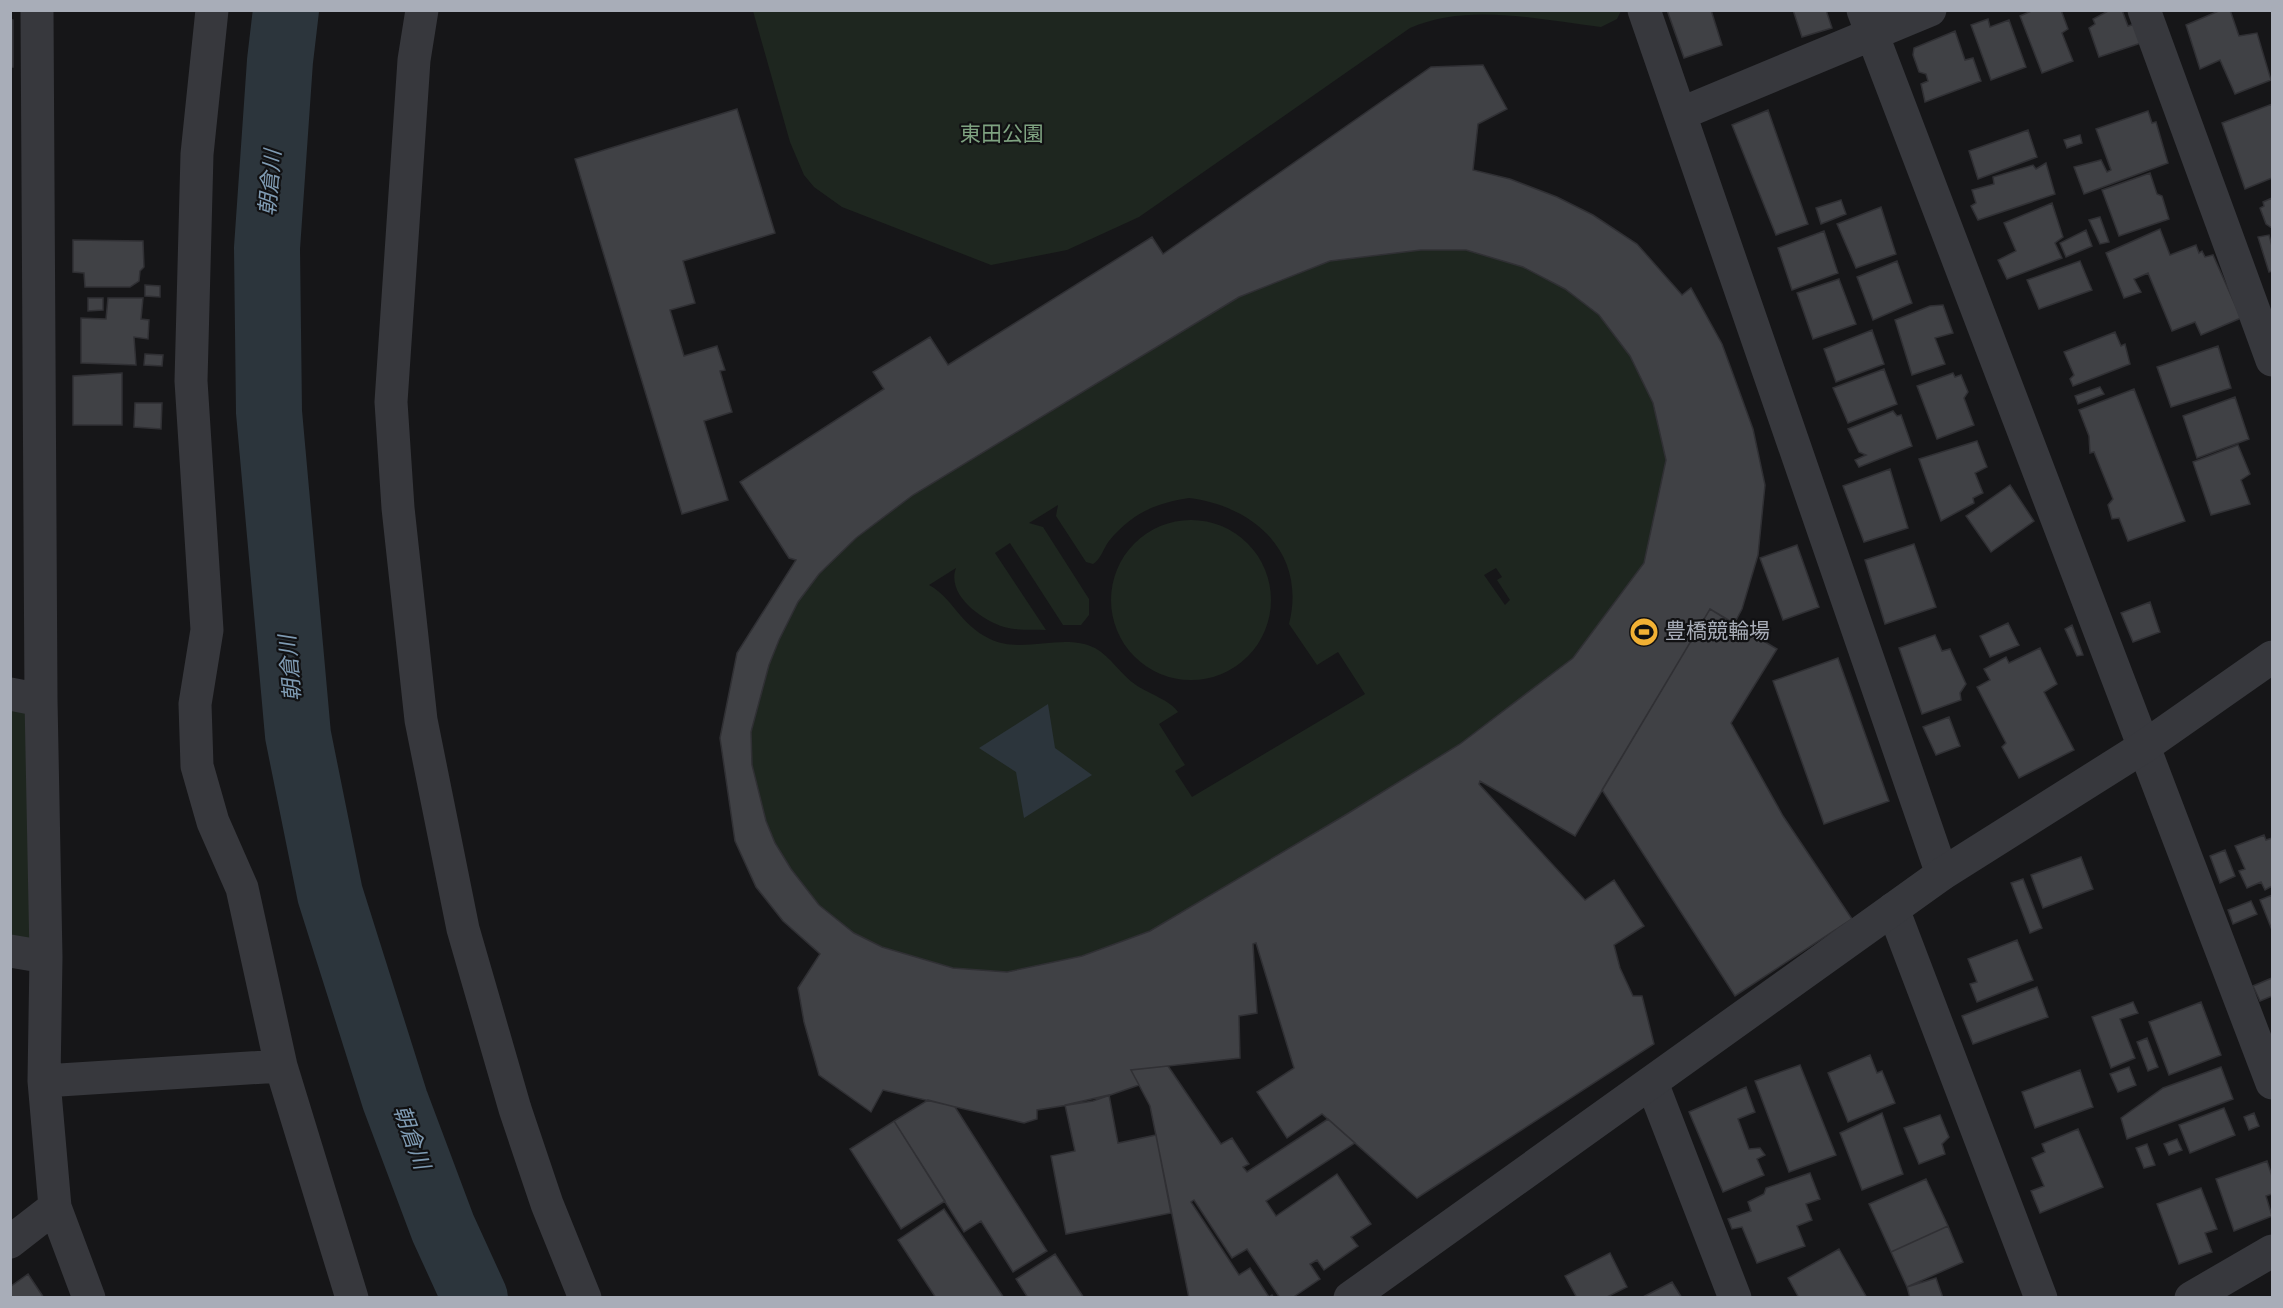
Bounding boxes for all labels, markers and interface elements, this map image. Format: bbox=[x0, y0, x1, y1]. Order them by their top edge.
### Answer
park label: 東田公園 bbox=[960, 122, 1044, 149]
water label: 朝倉川 bbox=[256, 147, 288, 217]
sports icon: 豊橋競輪場 bbox=[1628, 616, 1660, 648]
place label: 豊橋競輪場 bbox=[1665, 619, 1770, 646]
water label: 朝倉川 bbox=[276, 632, 308, 702]
water label: 朝倉川 bbox=[386, 1102, 435, 1175]

